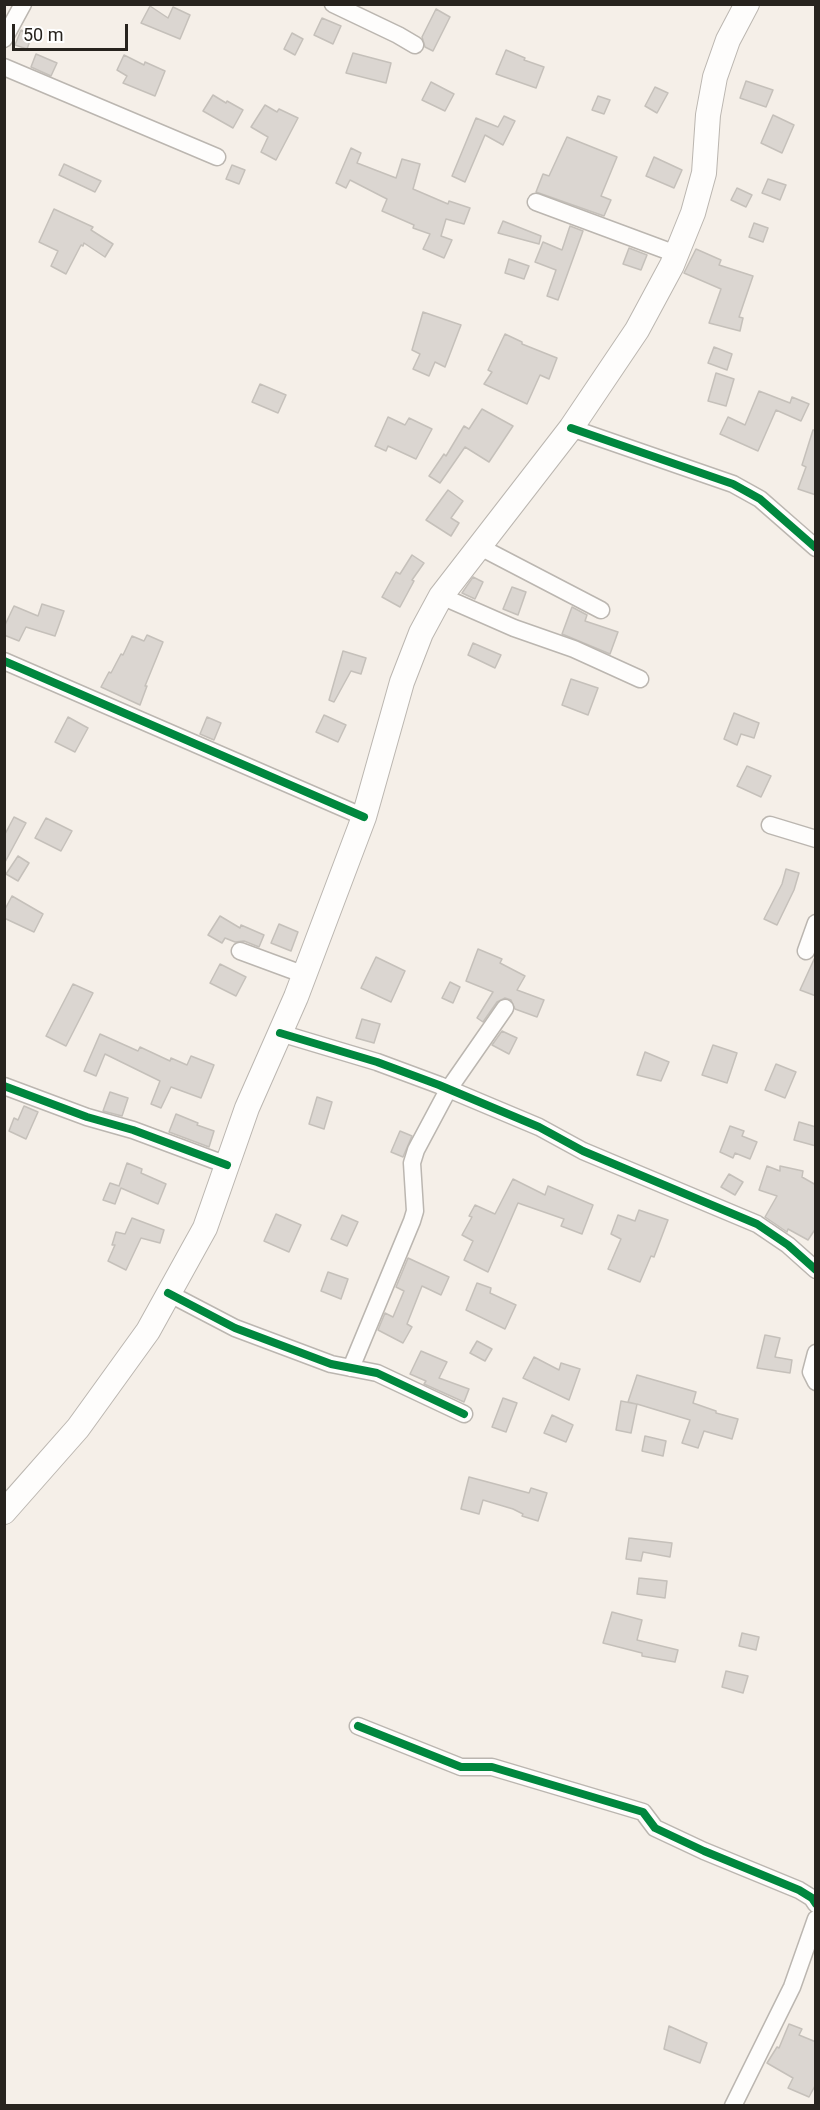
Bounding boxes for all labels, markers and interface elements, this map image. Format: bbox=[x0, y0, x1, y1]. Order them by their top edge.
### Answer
scale bar bbox=[15, 12, 130, 50]
text: 50 m bbox=[23, 24, 63, 45]

